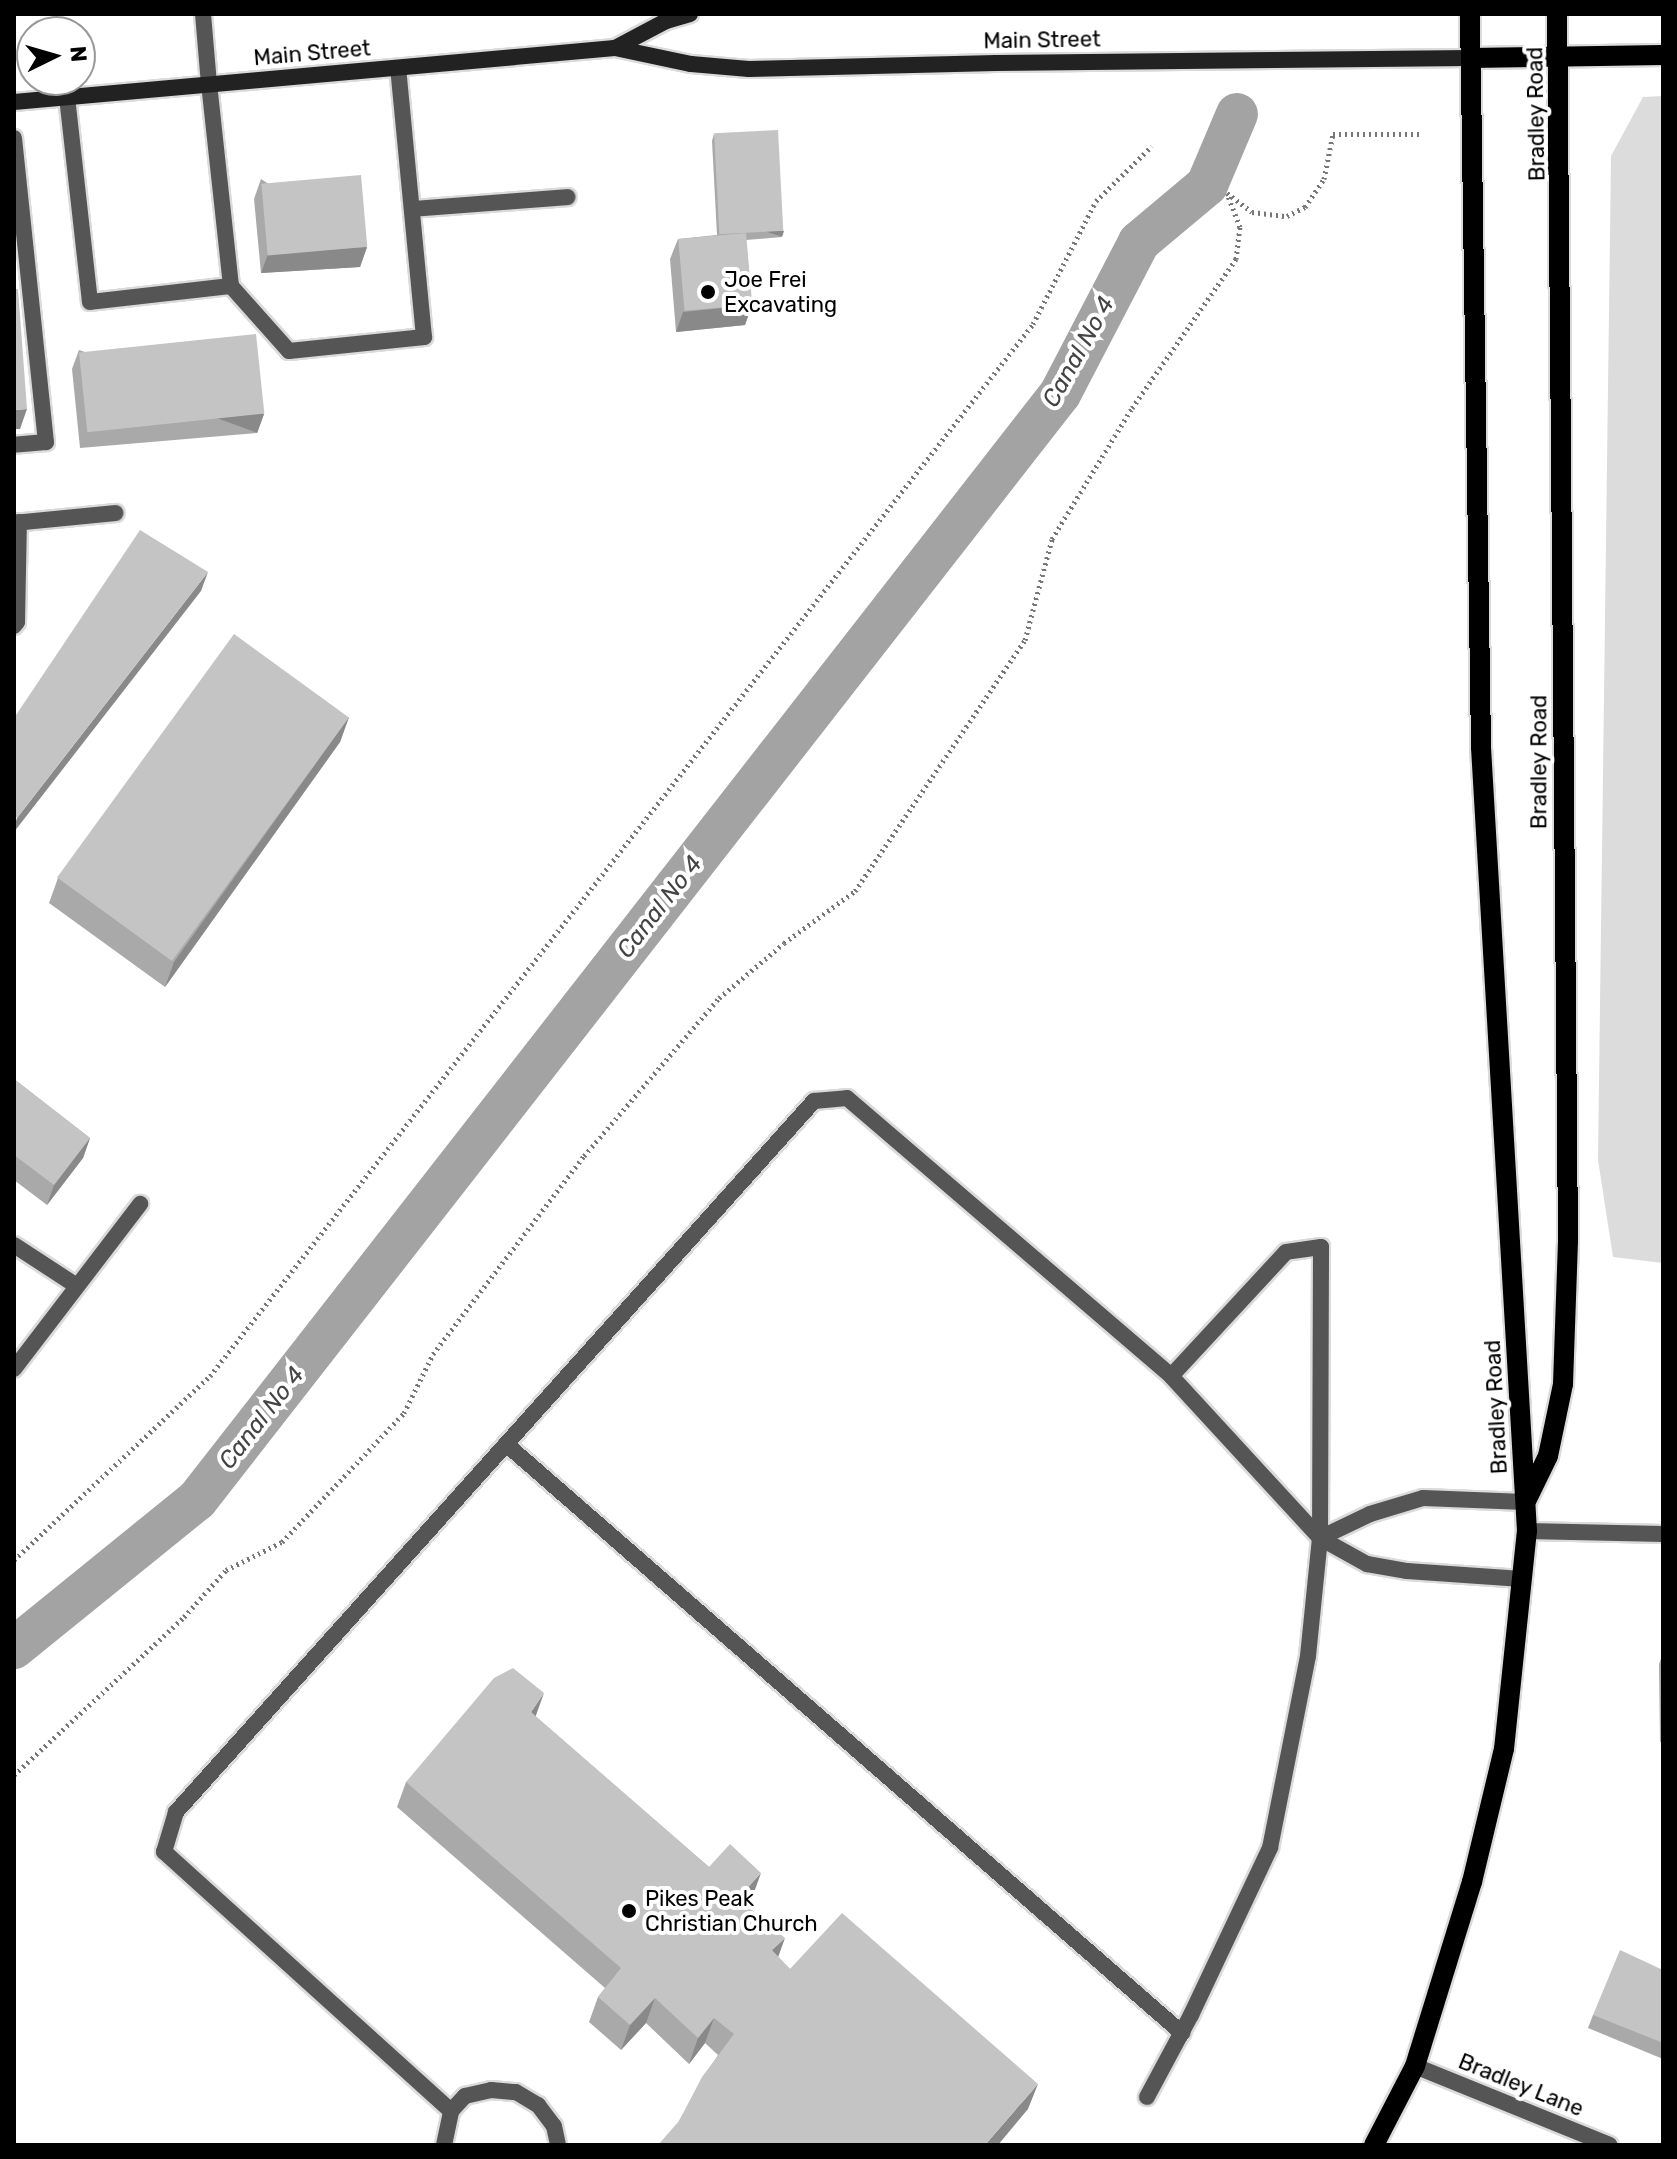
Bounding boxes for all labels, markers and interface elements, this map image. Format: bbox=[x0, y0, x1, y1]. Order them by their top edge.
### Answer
north arrow bbox=[16, 16, 96, 96]
street label: Main Street bbox=[983, 26, 1101, 54]
street label: Main Street bbox=[252, 35, 372, 71]
text: N bbox=[64, 45, 93, 63]
street label: Bradley Road bbox=[1522, 46, 1550, 182]
place label: Joe Frei Excavating bbox=[724, 266, 837, 318]
marker: Joe Frei Excavating bbox=[699, 283, 717, 301]
water label: Canal No 4 bbox=[1037, 292, 1121, 412]
street label: Bradley Road bbox=[1526, 694, 1552, 830]
water label: Canal No 4 bbox=[611, 850, 709, 964]
street label: Bradley Road bbox=[1479, 1339, 1513, 1475]
water label: Canal No 4 bbox=[213, 1361, 311, 1475]
place label: Pikes Peak Christian Church bbox=[645, 1885, 818, 1936]
marker: Pikes Peak Christian Church bbox=[620, 1902, 638, 1920]
street label: Bradley Lane bbox=[1454, 2048, 1588, 2122]

